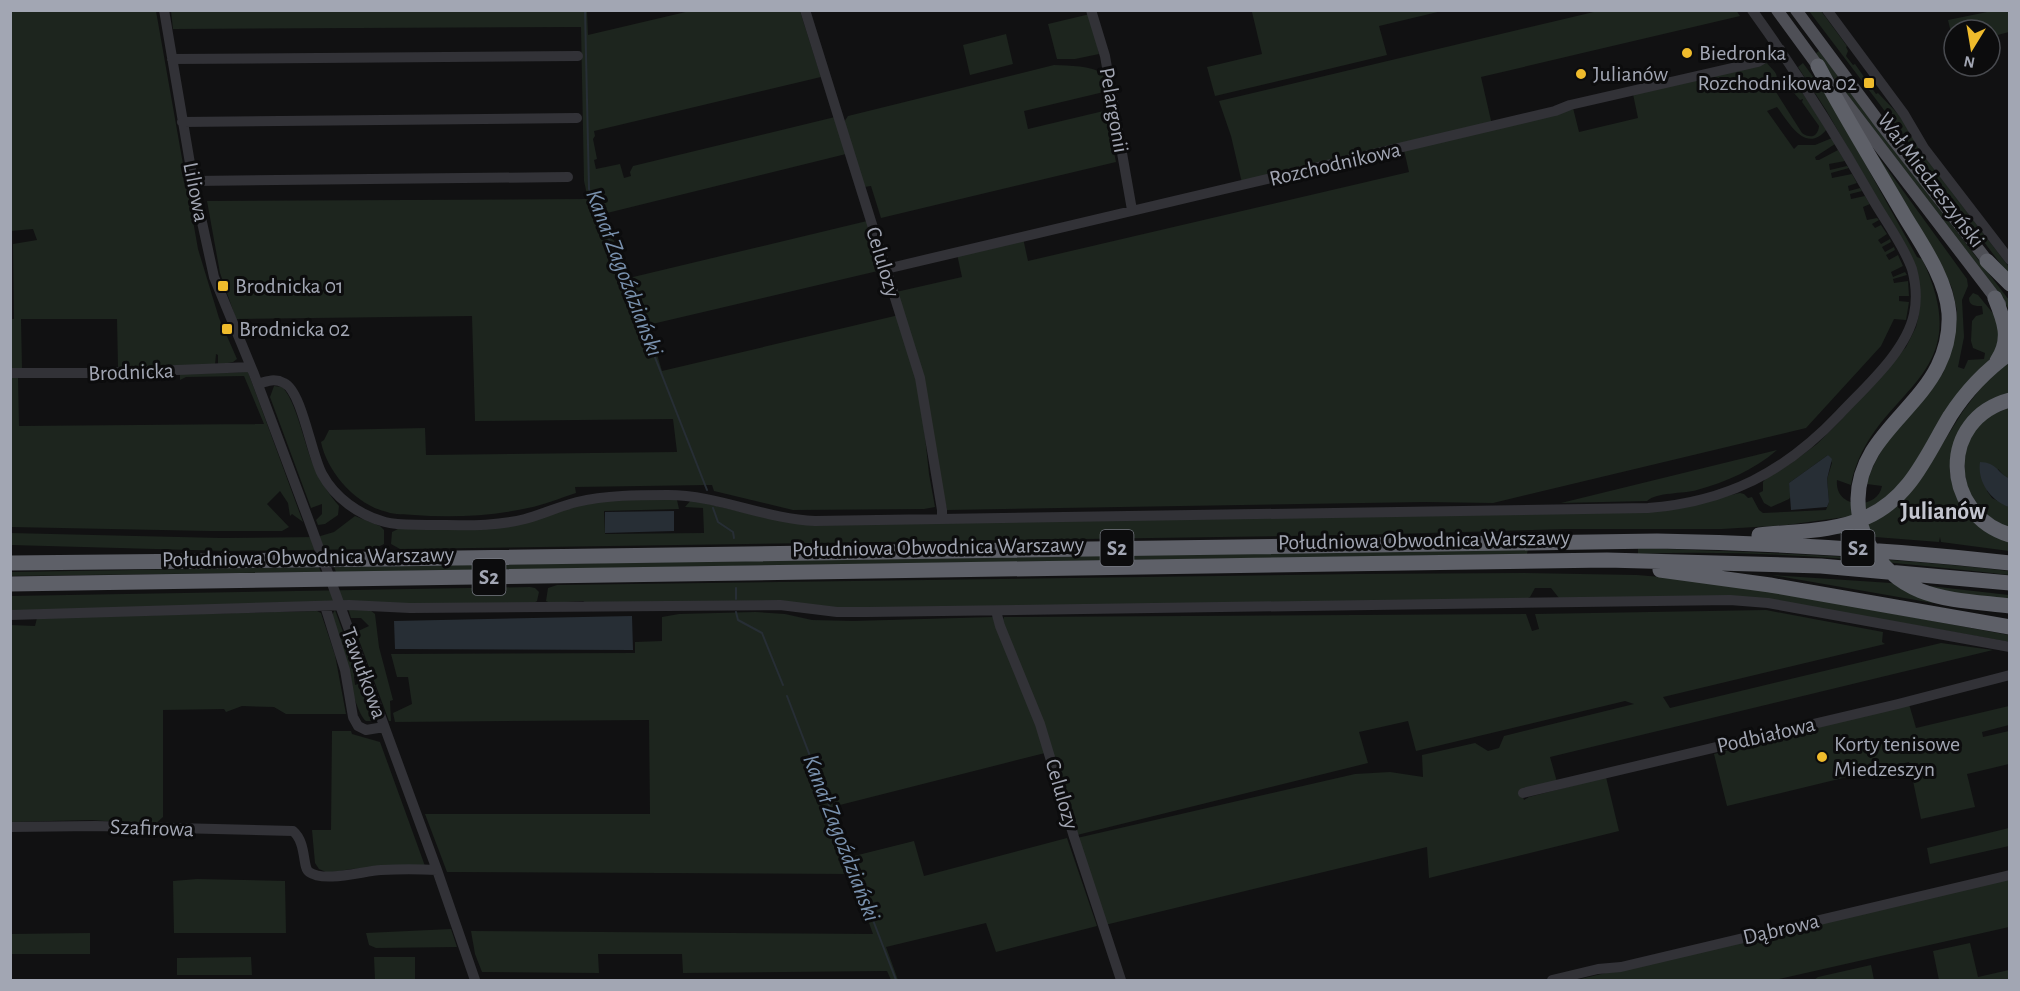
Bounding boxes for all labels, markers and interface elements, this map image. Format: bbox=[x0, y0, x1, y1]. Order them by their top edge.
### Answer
north arrow bbox=[1942, 18, 2002, 78]
place label: Biedronka bbox=[1699, 42, 1786, 64]
marker: Biedronka bbox=[1680, 46, 1694, 60]
text: N bbox=[1962, 53, 1976, 71]
place label: Julianów bbox=[1593, 63, 1668, 85]
street label: Pelargonii bbox=[1096, 66, 1132, 154]
marker: Julianów bbox=[1574, 67, 1588, 81]
place label: Rozchodnikowa 02 bbox=[1697, 72, 1857, 94]
marker: Rozchodnikowa 02 bbox=[1862, 76, 1876, 90]
street label: Wał Miedzeszyński bbox=[1873, 108, 1989, 252]
street label: Rozchodnikowa bbox=[1267, 138, 1403, 190]
street label: Liliowa bbox=[179, 160, 213, 224]
water label: Kanał Zagoździański bbox=[581, 186, 667, 360]
street label: Celulozy bbox=[862, 224, 904, 300]
place label: Brodnicka 01 bbox=[235, 275, 344, 297]
marker: Brodnicka 01 bbox=[216, 279, 230, 293]
place label: Brodnicka 02 bbox=[239, 318, 350, 340]
marker: Brodnicka 02 bbox=[220, 322, 234, 336]
street label: Brodnicka bbox=[88, 360, 174, 384]
district label: Julianów bbox=[1900, 500, 1986, 524]
street label: Południowa Obwodnica Warszawy bbox=[1278, 526, 1571, 554]
road number: S2 bbox=[1100, 530, 1134, 566]
road number: S2 bbox=[1842, 530, 1874, 566]
street label: Południowa Obwodnica Warszawy bbox=[792, 533, 1085, 561]
street label: Południowa Obwodnica Warszawy bbox=[162, 543, 455, 571]
road number: S2 bbox=[472, 559, 506, 595]
street label: Tawułkowa bbox=[337, 624, 391, 722]
street label: Podbiałowa bbox=[1715, 713, 1817, 757]
place label: Korty tenisowe Miedzeszyn bbox=[1834, 733, 1960, 780]
marker: Korty tenisowe Miedzeszyn bbox=[1815, 750, 1829, 764]
water label: Kanał Zagoździański bbox=[798, 751, 884, 925]
street label: Celulozy bbox=[1041, 756, 1083, 832]
street label: Szafirowa bbox=[110, 816, 194, 840]
street label: Dąbrowa bbox=[1741, 910, 1821, 948]

